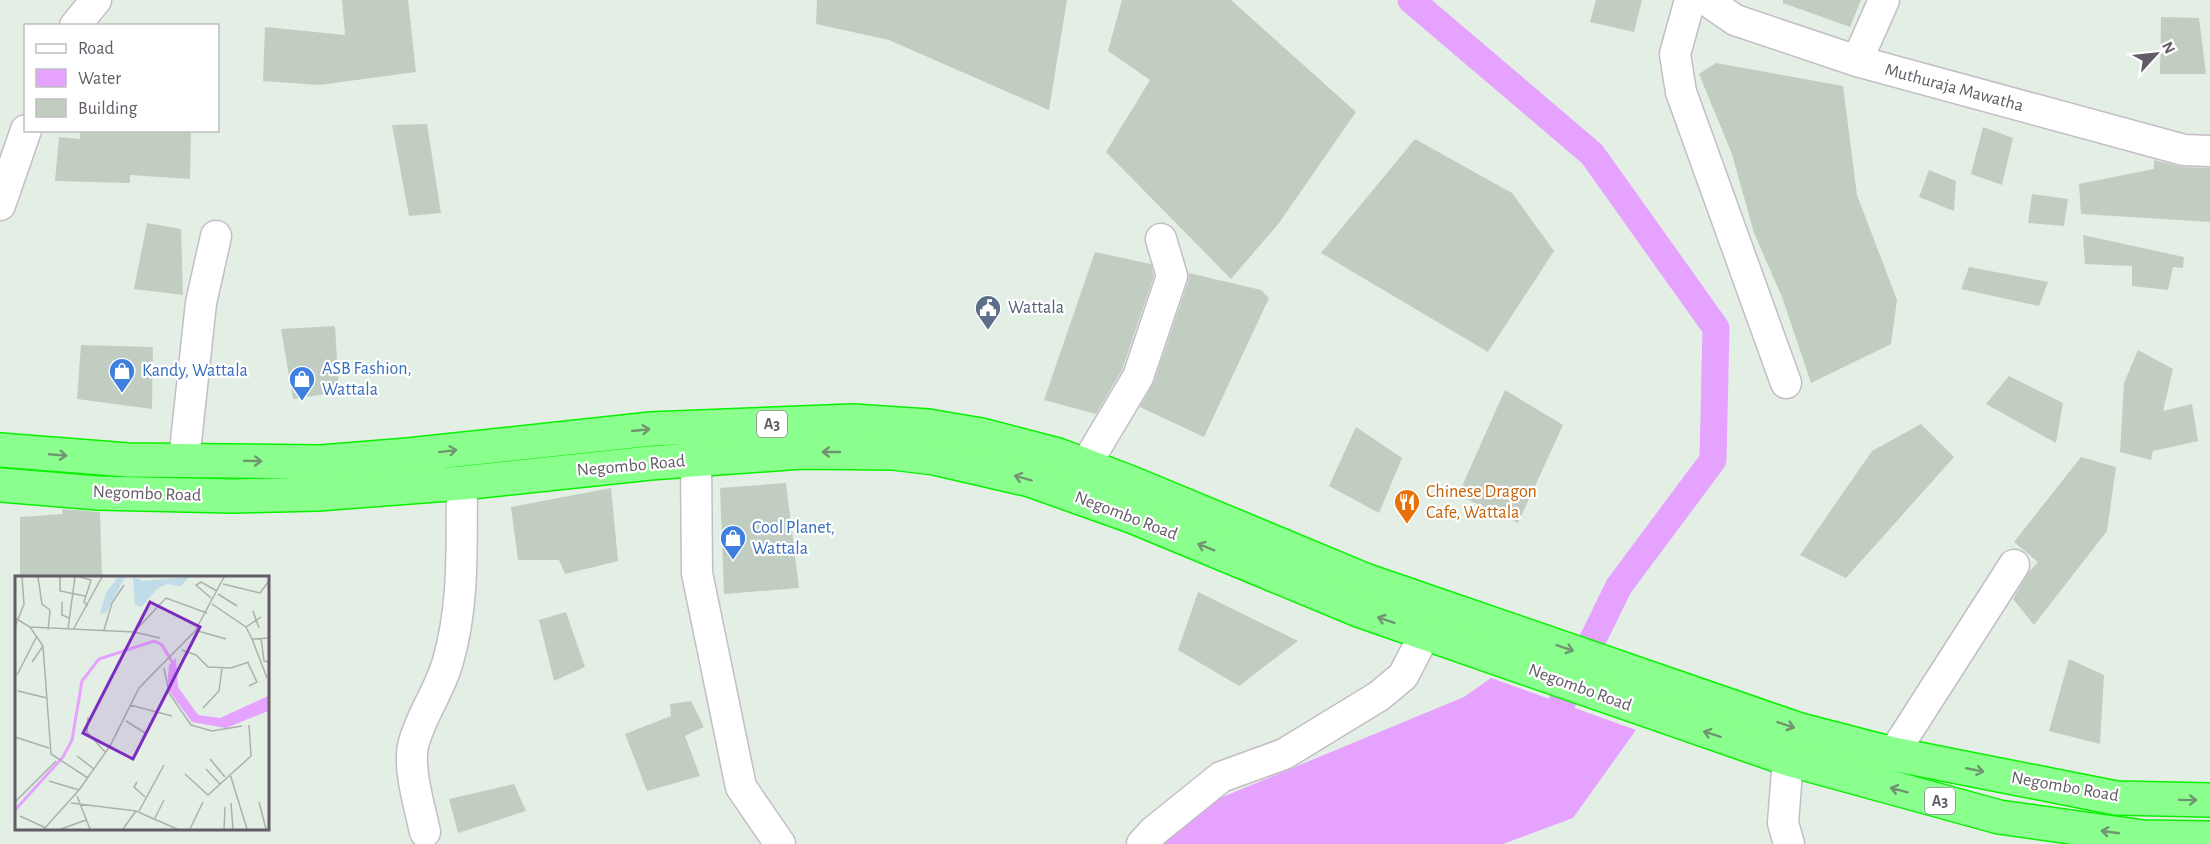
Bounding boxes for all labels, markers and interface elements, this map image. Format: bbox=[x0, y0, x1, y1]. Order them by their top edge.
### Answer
legend bbox=[24, 24, 219, 132]
north arrow bbox=[2126, 24, 2186, 84]
text: N bbox=[2159, 39, 2178, 56]
text: Road bbox=[78, 40, 114, 58]
street label: Muthuraja Mawatha bbox=[1883, 61, 2025, 115]
text: Water bbox=[78, 70, 121, 88]
text: Building bbox=[78, 100, 138, 118]
public building icon: Wattala bbox=[973, 293, 1003, 331]
place label: Wattala bbox=[1008, 299, 1064, 317]
shop icon: Kandy, Wattala bbox=[107, 356, 137, 394]
place label: ASB Fashion, Wattala bbox=[322, 360, 412, 399]
place label: Kandy, Wattala bbox=[142, 362, 248, 380]
shop icon: ASB Fashion, Wattala bbox=[287, 364, 317, 402]
road number: A3 bbox=[757, 411, 787, 437]
one-way arrow bbox=[631, 424, 651, 435]
one-way arrow bbox=[437, 445, 457, 456]
one-way arrow bbox=[821, 446, 841, 458]
one-way arrow bbox=[48, 450, 68, 461]
street label: Negombo Road bbox=[576, 452, 686, 480]
one-way arrow bbox=[243, 455, 263, 467]
one-way arrow bbox=[1014, 472, 1033, 484]
street label: Negombo Road bbox=[92, 483, 202, 505]
place label: Chinese Dragon Cafe, Wattala bbox=[1426, 483, 1537, 522]
restaurant icon: Chinese Dragon Cafe, Wattala bbox=[1392, 487, 1422, 525]
street label: Negombo Road bbox=[1072, 488, 1180, 544]
place label: Cool Planet, Wattala bbox=[752, 519, 835, 558]
shop icon: Cool Planet, Wattala bbox=[718, 523, 748, 561]
one-way arrow bbox=[1197, 541, 1216, 552]
inset map bbox=[15, 576, 268, 829]
one-way arrow bbox=[1377, 614, 1396, 625]
one-way arrow bbox=[1555, 643, 1574, 654]
street label: Negombo Road bbox=[1526, 661, 1634, 715]
one-way arrow bbox=[1776, 720, 1795, 731]
one-way arrow bbox=[1703, 728, 1722, 739]
one-way arrow bbox=[1965, 765, 1985, 776]
street label: Negombo Road bbox=[2010, 769, 2120, 805]
one-way arrow bbox=[1889, 783, 1908, 795]
road number: A3 bbox=[1925, 788, 1955, 814]
one-way arrow bbox=[2178, 794, 2198, 806]
one-way arrow bbox=[2100, 826, 2120, 837]

